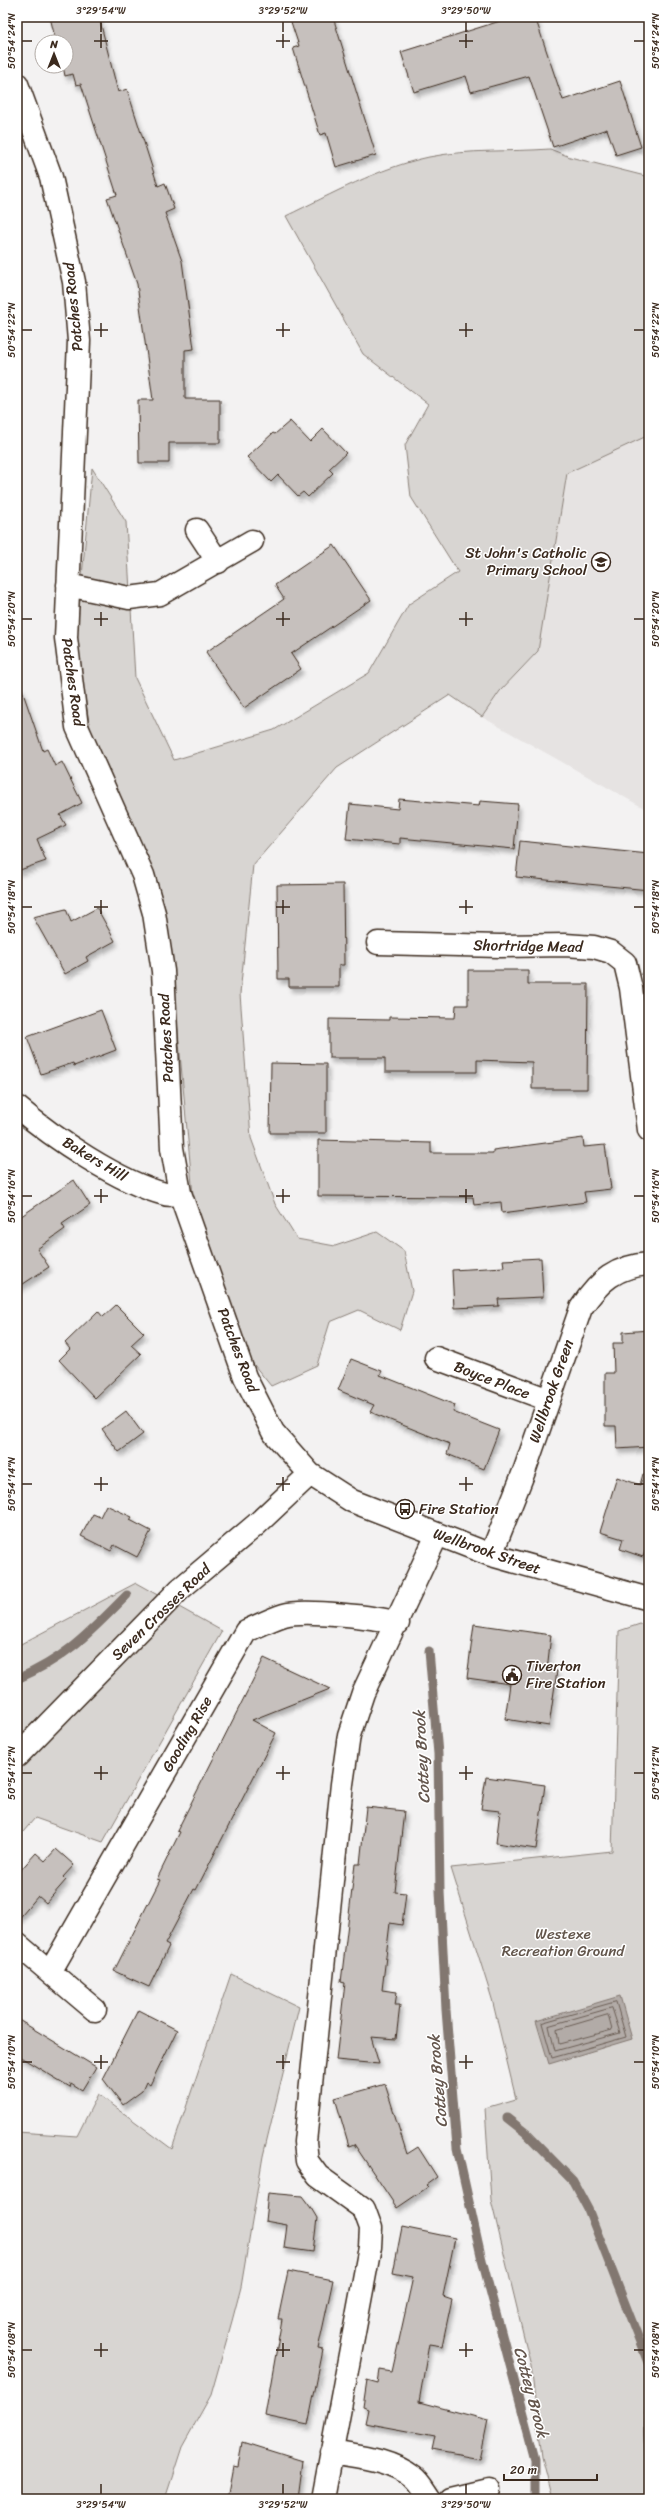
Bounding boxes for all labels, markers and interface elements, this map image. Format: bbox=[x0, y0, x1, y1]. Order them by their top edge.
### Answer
text: 3°29'54"W bbox=[76, 2, 126, 20]
text: 3°29'52"W bbox=[258, 2, 308, 20]
text: 3°29'50"W bbox=[441, 2, 491, 20]
text: 50°54'24"N bbox=[3, 13, 21, 69]
text: 50°54'24"N bbox=[647, 13, 665, 69]
north arrow bbox=[34, 34, 74, 74]
text: N bbox=[49, 35, 58, 54]
street label: Patches Road bbox=[55, 260, 91, 353]
text: 50°54'22"N bbox=[3, 302, 21, 358]
text: 50°54'22"N bbox=[647, 302, 665, 358]
place label: St John's Catholic Primary School bbox=[465, 540, 588, 583]
school or university icon: St John's Catholic Primary School bbox=[590, 551, 612, 573]
text: 50°54'20"N bbox=[3, 591, 21, 647]
text: 50°54'20"N bbox=[647, 591, 665, 647]
street label: Patches Road bbox=[54, 636, 92, 729]
text: 50°54'18"N bbox=[3, 880, 21, 934]
text: 50°54'18"N bbox=[647, 880, 665, 934]
street label: Shortridge Mead bbox=[473, 932, 584, 960]
street label: Patches Road bbox=[151, 992, 181, 1083]
street label: Bakers Hill bbox=[57, 1129, 133, 1189]
text: 50°54'16"N bbox=[3, 1169, 21, 1223]
text: 50°54'16"N bbox=[647, 1169, 665, 1223]
street label: Patches Road bbox=[210, 1304, 266, 1397]
street label: Wellbrook Green bbox=[521, 1336, 581, 1446]
street label: Boyce Place bbox=[450, 1354, 534, 1407]
text: 50°54'14"N bbox=[3, 1457, 21, 1511]
text: 50°54'14"N bbox=[647, 1457, 665, 1511]
place label: Fire Station bbox=[419, 1496, 498, 1522]
bus stop icon: Fire Station bbox=[394, 1498, 416, 1520]
street label: Wellbrook Street bbox=[430, 1520, 545, 1582]
street label: Seven Crosses Road bbox=[105, 1557, 218, 1667]
place label: Tiverton Fire Station bbox=[526, 1653, 605, 1696]
public building icon: Tiverton Fire Station bbox=[501, 1664, 523, 1686]
street label: Gooding Rise bbox=[155, 1691, 219, 1777]
water label: Cottey Brook bbox=[404, 1708, 438, 1804]
text: 50°54'12"N bbox=[3, 1746, 21, 1800]
text: 50°54'12"N bbox=[647, 1746, 665, 1800]
park label: Westexe Recreation Ground bbox=[502, 1921, 625, 1964]
water label: Cottey Brook bbox=[419, 2032, 456, 2129]
text: 50°54'10"N bbox=[3, 2035, 21, 2089]
text: 50°54'10"N bbox=[647, 2035, 665, 2089]
text: 50°54'08"N bbox=[3, 2322, 21, 2378]
text: 50°54'08"N bbox=[647, 2322, 665, 2378]
water label: Cottey Brook bbox=[505, 2343, 558, 2442]
scale bar bbox=[504, 2456, 597, 2482]
text: 20 m bbox=[510, 2459, 537, 2481]
text: 3°29'54"W bbox=[76, 2496, 126, 2514]
text: 3°29'52"W bbox=[258, 2496, 308, 2514]
text: 3°29'50"W bbox=[441, 2496, 491, 2514]

